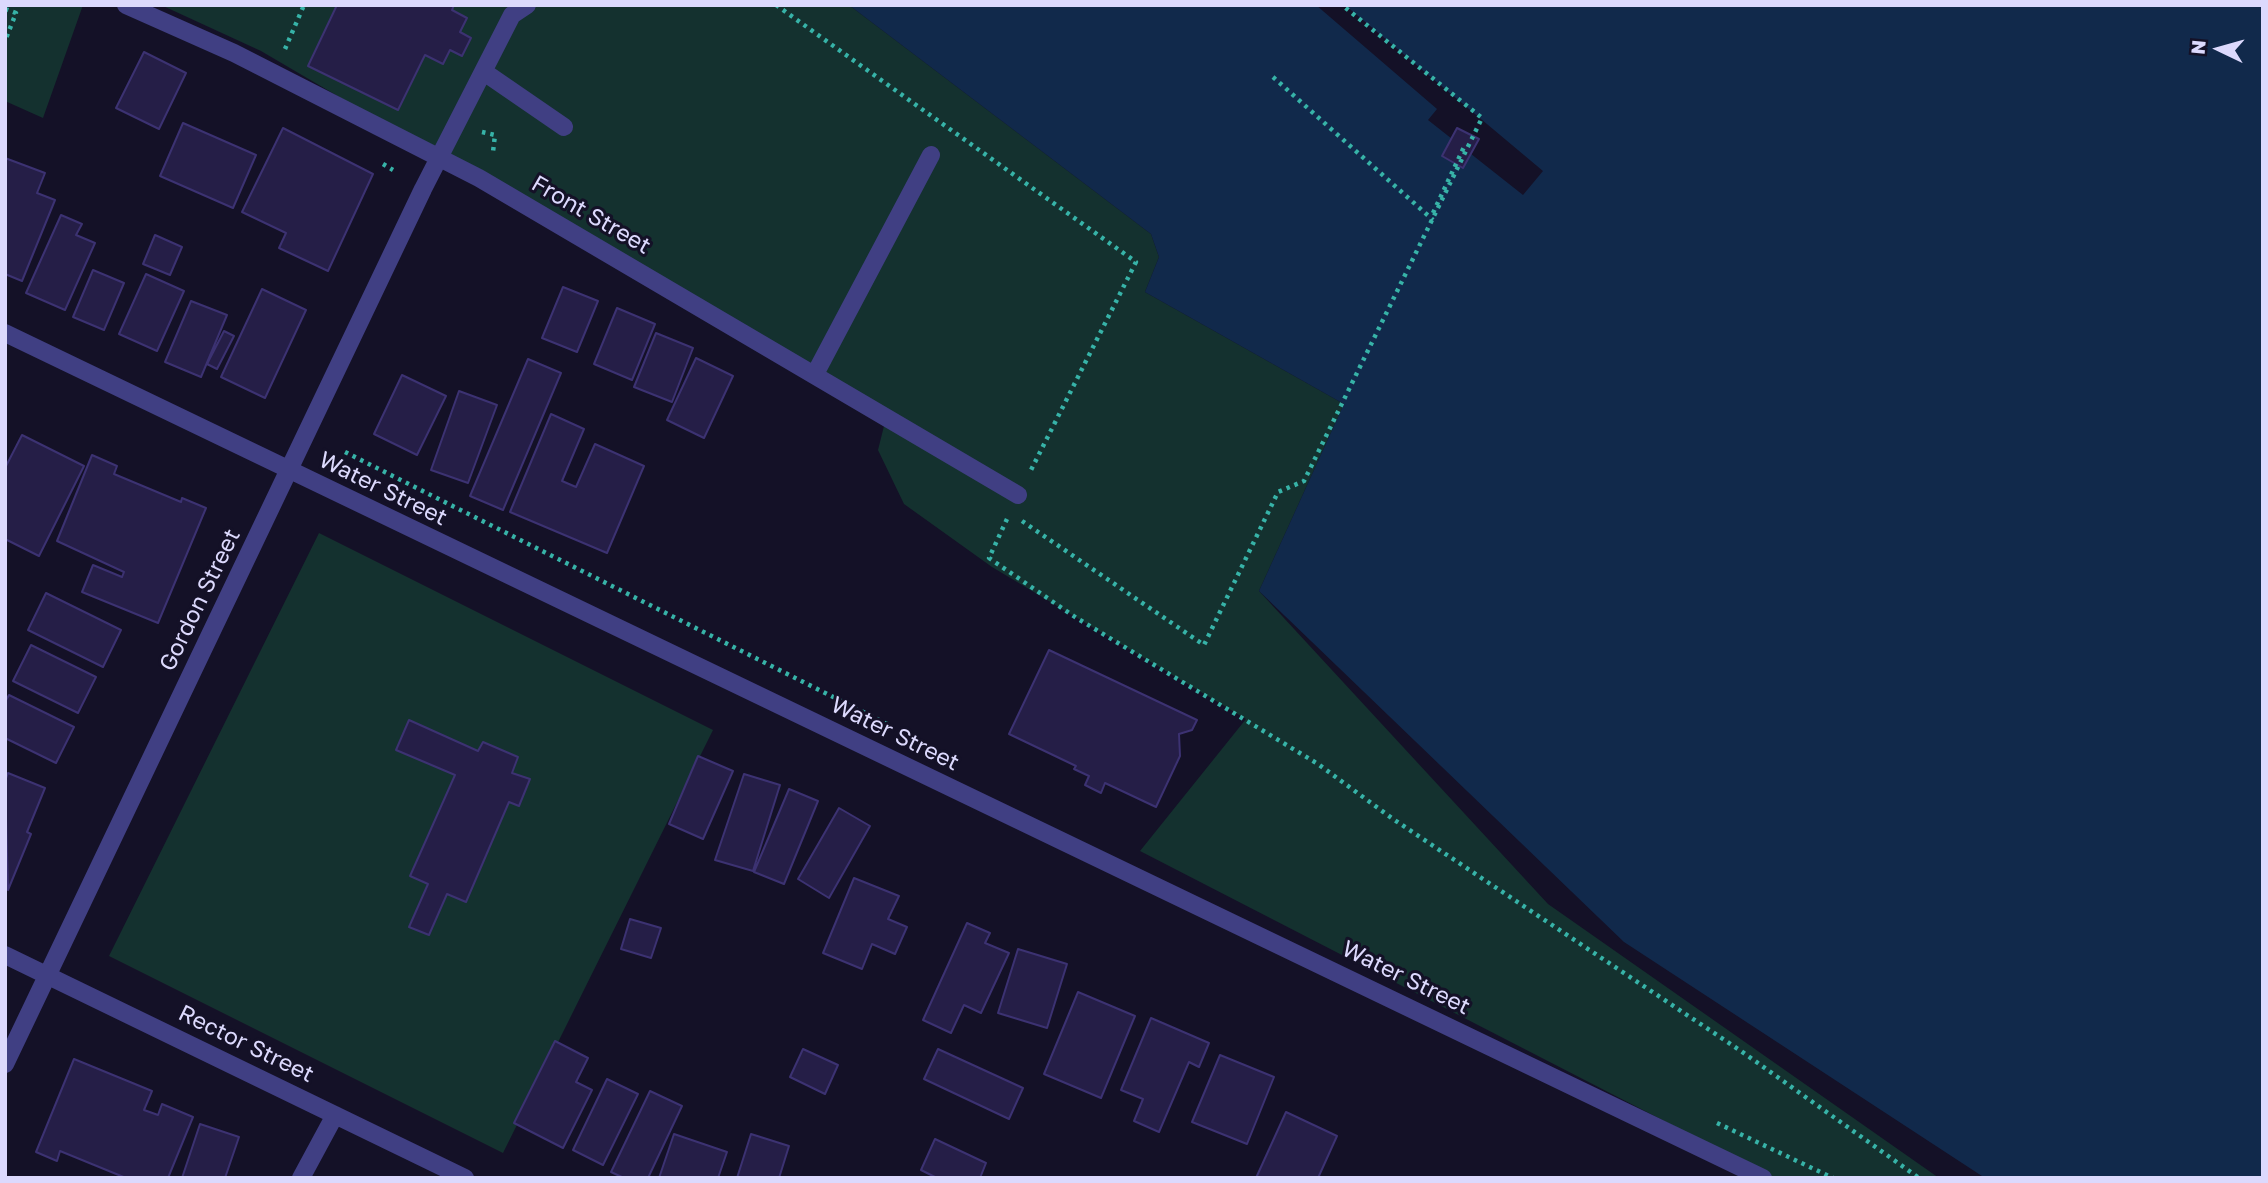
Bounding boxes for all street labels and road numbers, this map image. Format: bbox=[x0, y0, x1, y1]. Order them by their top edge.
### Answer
street label: Front Street bbox=[526, 170, 656, 260]
street label: Water Street bbox=[314, 446, 452, 532]
street label: Gordon Street bbox=[154, 524, 246, 676]
street label: Water Street bbox=[826, 691, 964, 777]
street label: Water Street bbox=[1337, 935, 1475, 1021]
street label: Rector Street bbox=[174, 999, 318, 1089]

